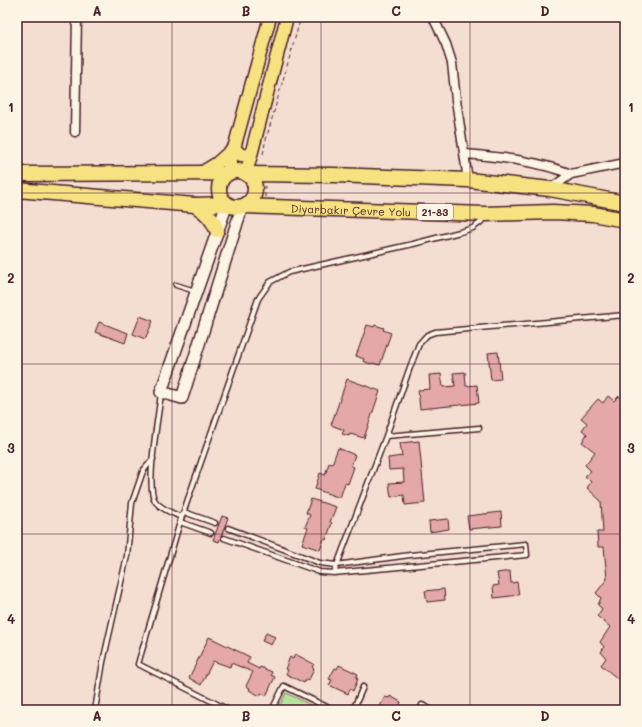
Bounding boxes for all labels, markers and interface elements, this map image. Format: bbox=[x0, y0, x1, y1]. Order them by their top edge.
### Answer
text: A bbox=[92, 2, 102, 19]
text: B bbox=[242, 2, 251, 19]
text: C bbox=[391, 2, 401, 19]
text: D bbox=[540, 2, 550, 19]
text: 1 bbox=[8, 98, 14, 115]
text: 1 bbox=[628, 98, 634, 115]
street label: Diyarbakır Çevre Yolu bbox=[291, 200, 411, 219]
road number: 21-83 bbox=[417, 204, 453, 220]
text: 2 bbox=[7, 269, 15, 286]
text: 2 bbox=[627, 269, 635, 286]
text: 3 bbox=[7, 439, 15, 456]
text: 3 bbox=[627, 439, 635, 456]
text: 4 bbox=[7, 610, 15, 627]
text: 4 bbox=[627, 610, 635, 627]
text: A bbox=[92, 707, 102, 724]
text: B bbox=[242, 707, 251, 724]
text: C bbox=[391, 707, 401, 724]
text: D bbox=[540, 707, 550, 724]

